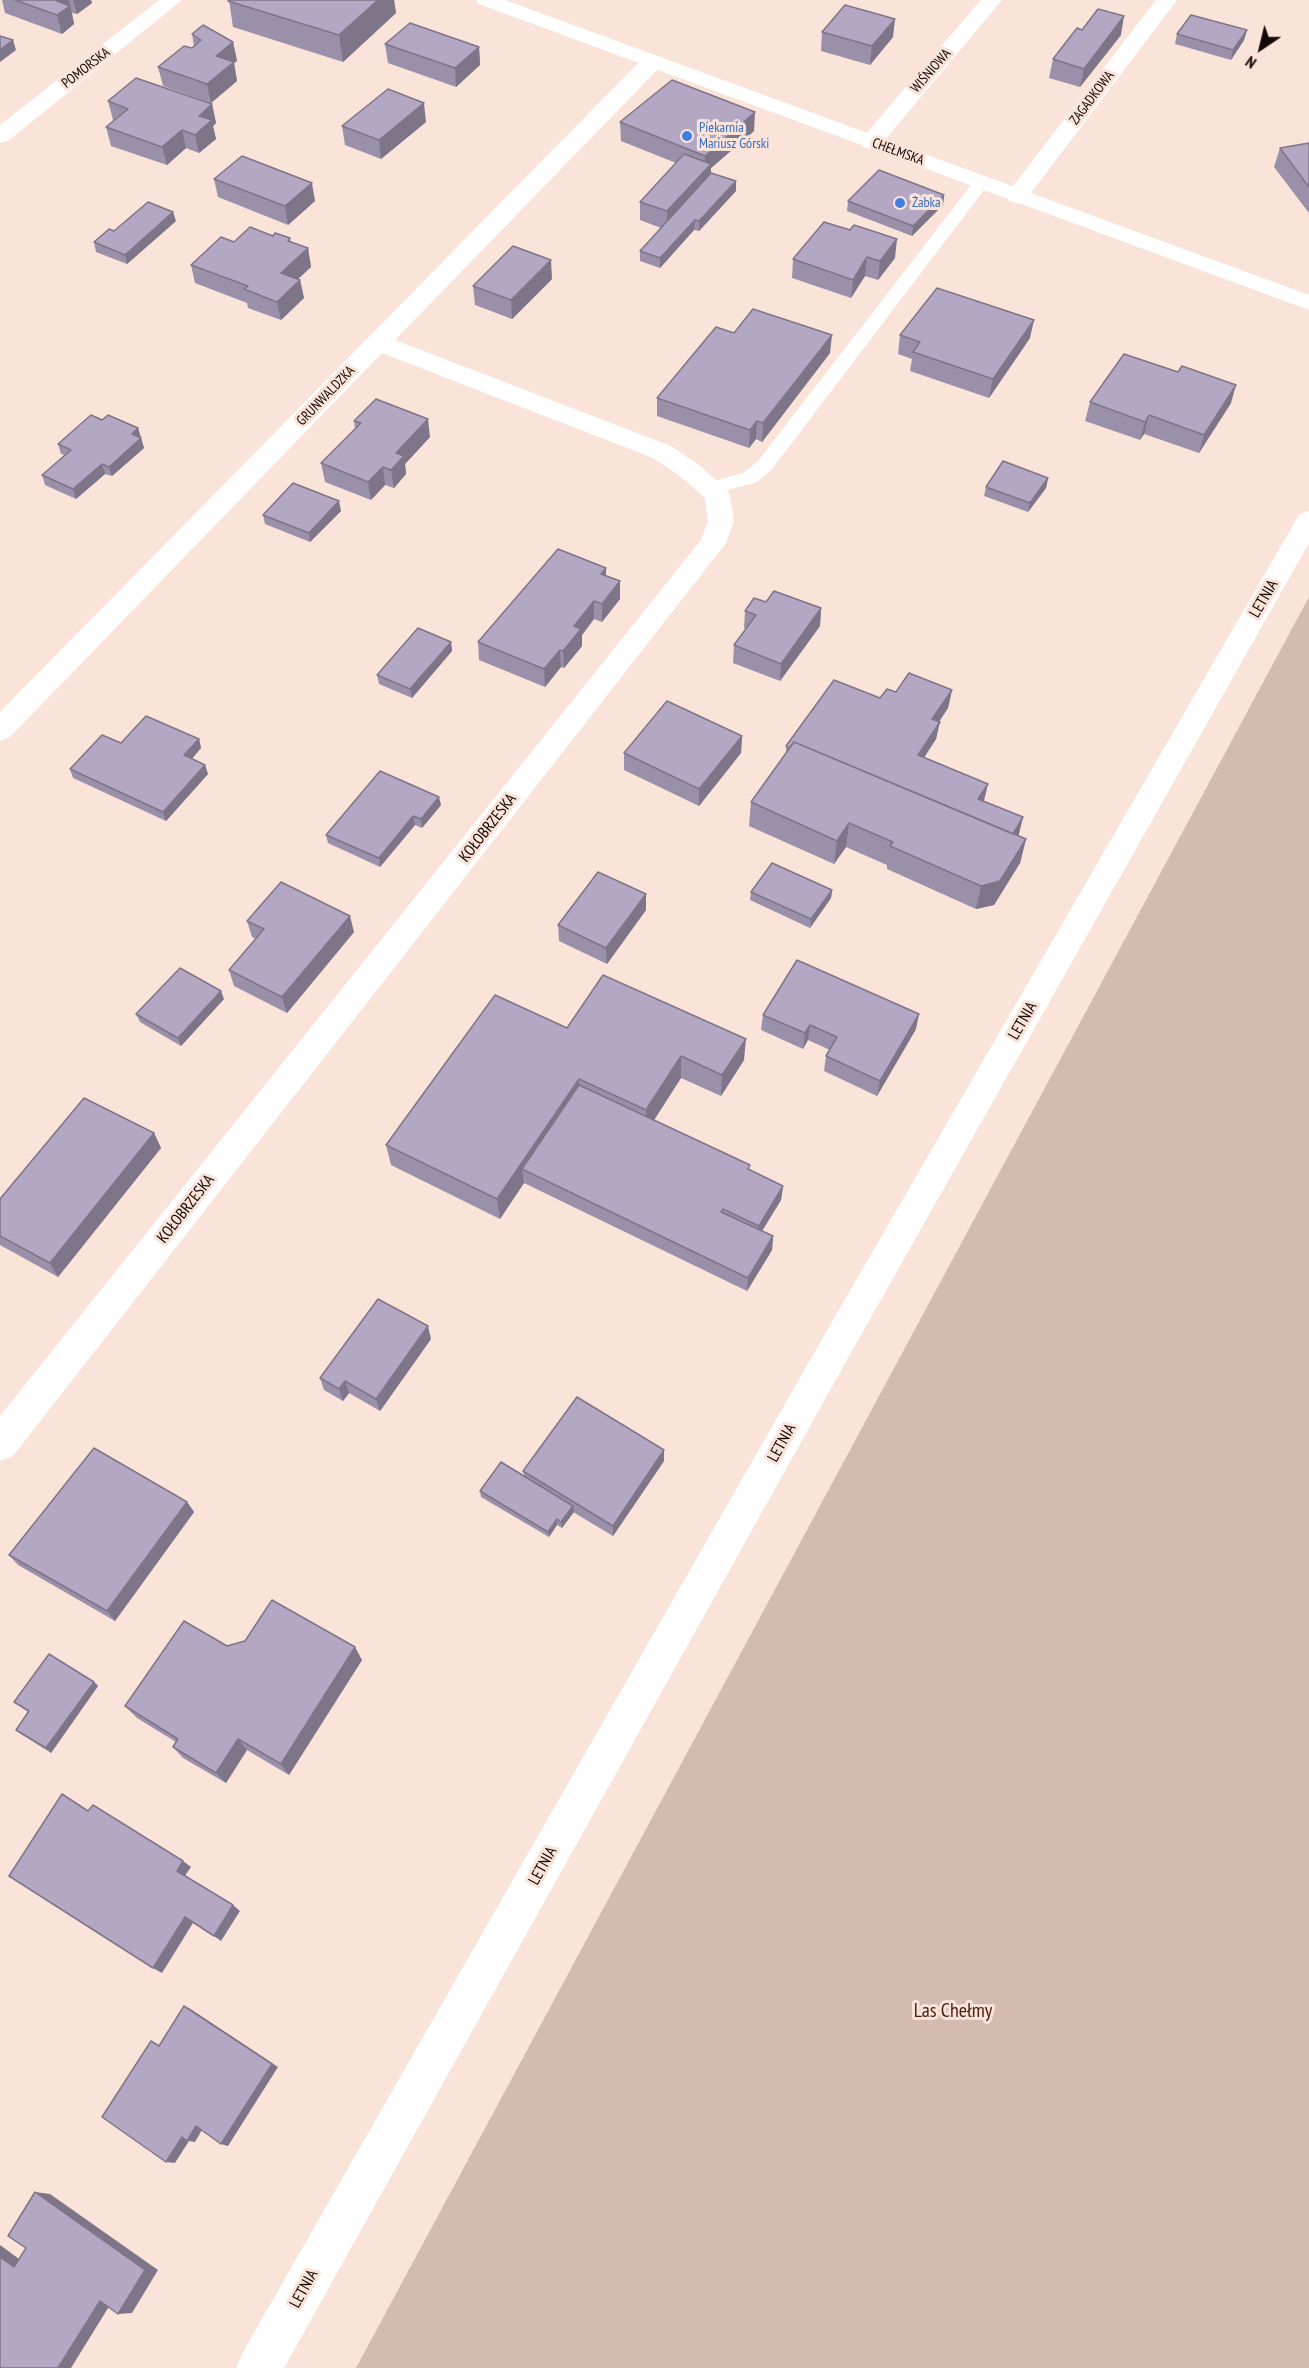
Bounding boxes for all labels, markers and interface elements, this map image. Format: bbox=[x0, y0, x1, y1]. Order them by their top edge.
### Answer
north arrow bbox=[1231, 18, 1291, 78]
street label: POMORSKA bbox=[59, 44, 113, 92]
street label: WIŚNIOWA bbox=[907, 46, 955, 96]
text: N bbox=[1241, 52, 1260, 73]
street label: ZAGADKOWA bbox=[1066, 68, 1118, 128]
place label: Piekarnia Mariusz Górski bbox=[699, 120, 769, 152]
marker: Piekarnia Mariusz Górski bbox=[680, 129, 694, 143]
street label: CHEŁMSKA bbox=[870, 135, 926, 169]
place label: Żabka bbox=[912, 195, 941, 211]
marker: Żabka bbox=[893, 196, 907, 210]
street label: GRUNWALDZKA bbox=[293, 363, 359, 429]
street label: LETNIA bbox=[1246, 577, 1282, 621]
street label: KOŁOBRZESKA bbox=[455, 790, 521, 866]
street label: LETNIA bbox=[1005, 999, 1041, 1043]
street label: KOŁOBRZESKA bbox=[153, 1171, 219, 1247]
street label: LETNIA bbox=[764, 1421, 800, 1465]
street label: LETNIA bbox=[525, 1844, 561, 1888]
park label: Las Chełmy bbox=[914, 1999, 992, 2023]
street label: LETNIA bbox=[286, 2267, 322, 2311]

